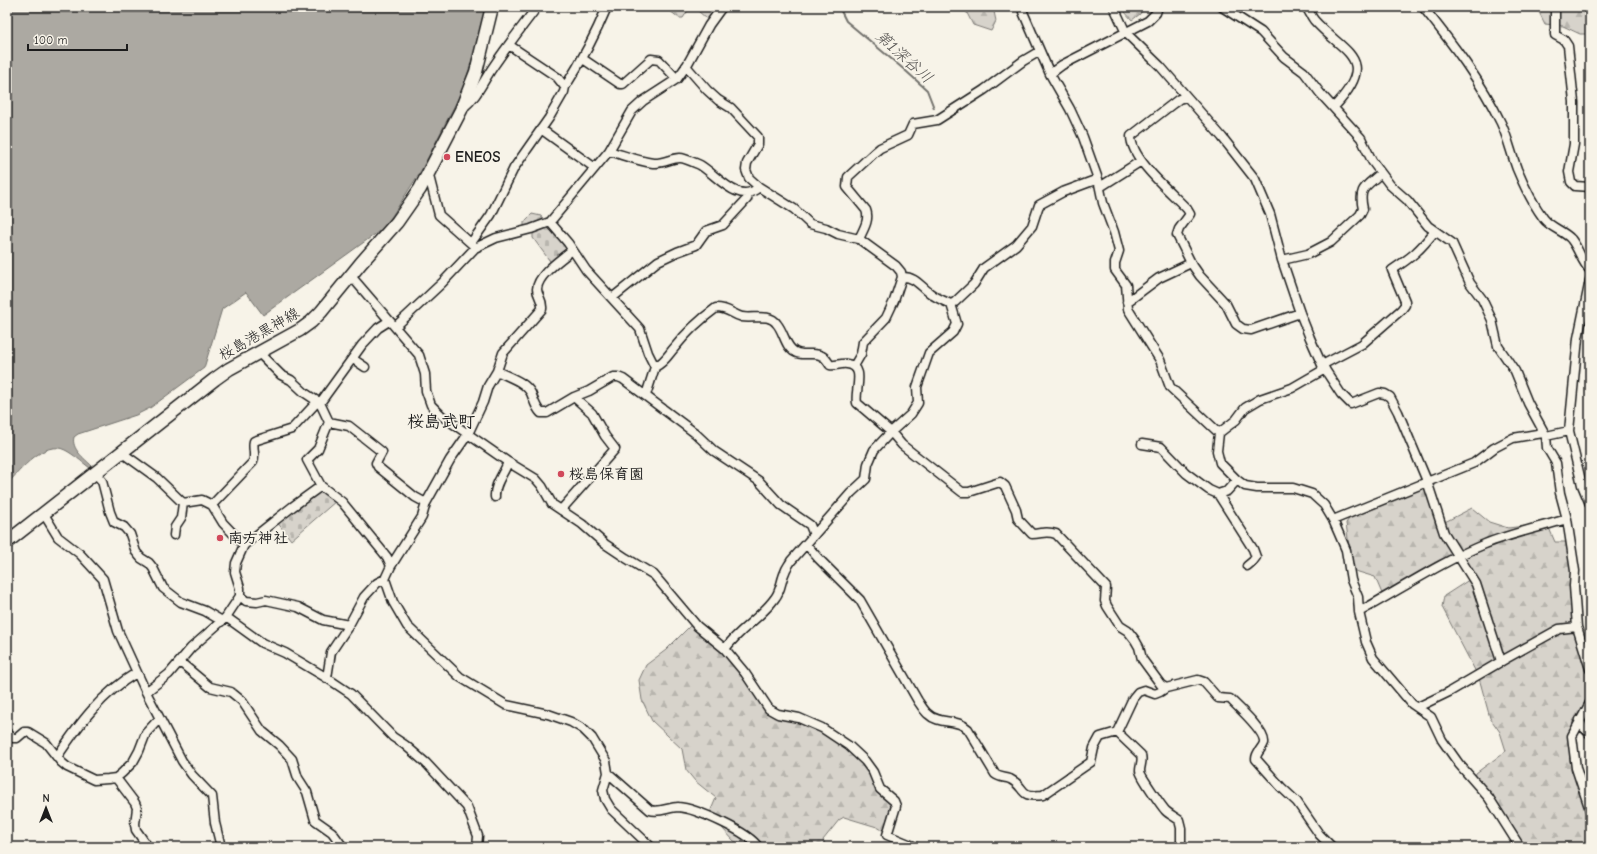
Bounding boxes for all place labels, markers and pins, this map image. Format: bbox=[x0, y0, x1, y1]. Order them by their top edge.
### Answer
place label: ENEOS bbox=[455, 148, 500, 166]
marker: ENEOS bbox=[442, 152, 452, 162]
place label: 桜島保育園 bbox=[569, 465, 644, 483]
marker: 桜島保育園 bbox=[556, 469, 566, 479]
place label: 南方神社 bbox=[228, 529, 288, 547]
marker: 南方神社 bbox=[215, 533, 225, 543]

